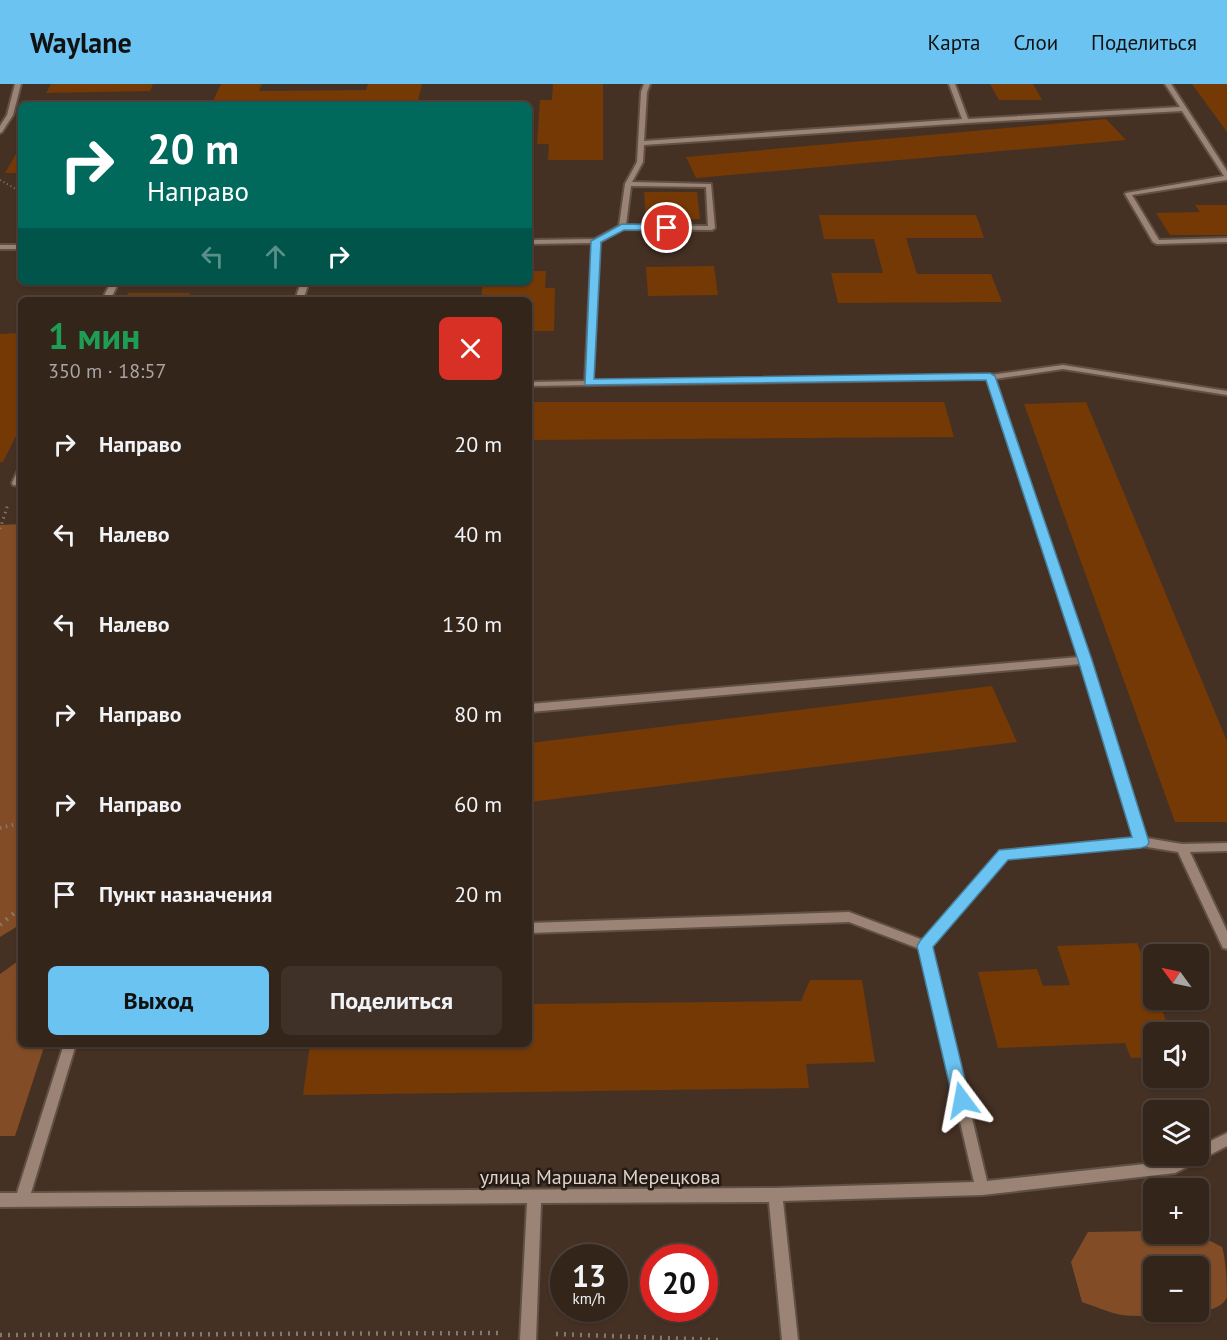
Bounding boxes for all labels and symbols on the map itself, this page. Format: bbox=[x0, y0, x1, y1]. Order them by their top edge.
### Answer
pin bbox=[641, 202, 692, 253]
north arrow bbox=[1143, 944, 1209, 1010]
position arrow bbox=[930, 1068, 994, 1132]
street label: улица Маршала Мерецкова bbox=[480, 1164, 720, 1190]
speed limit sign: 20 bbox=[640, 1244, 718, 1322]

